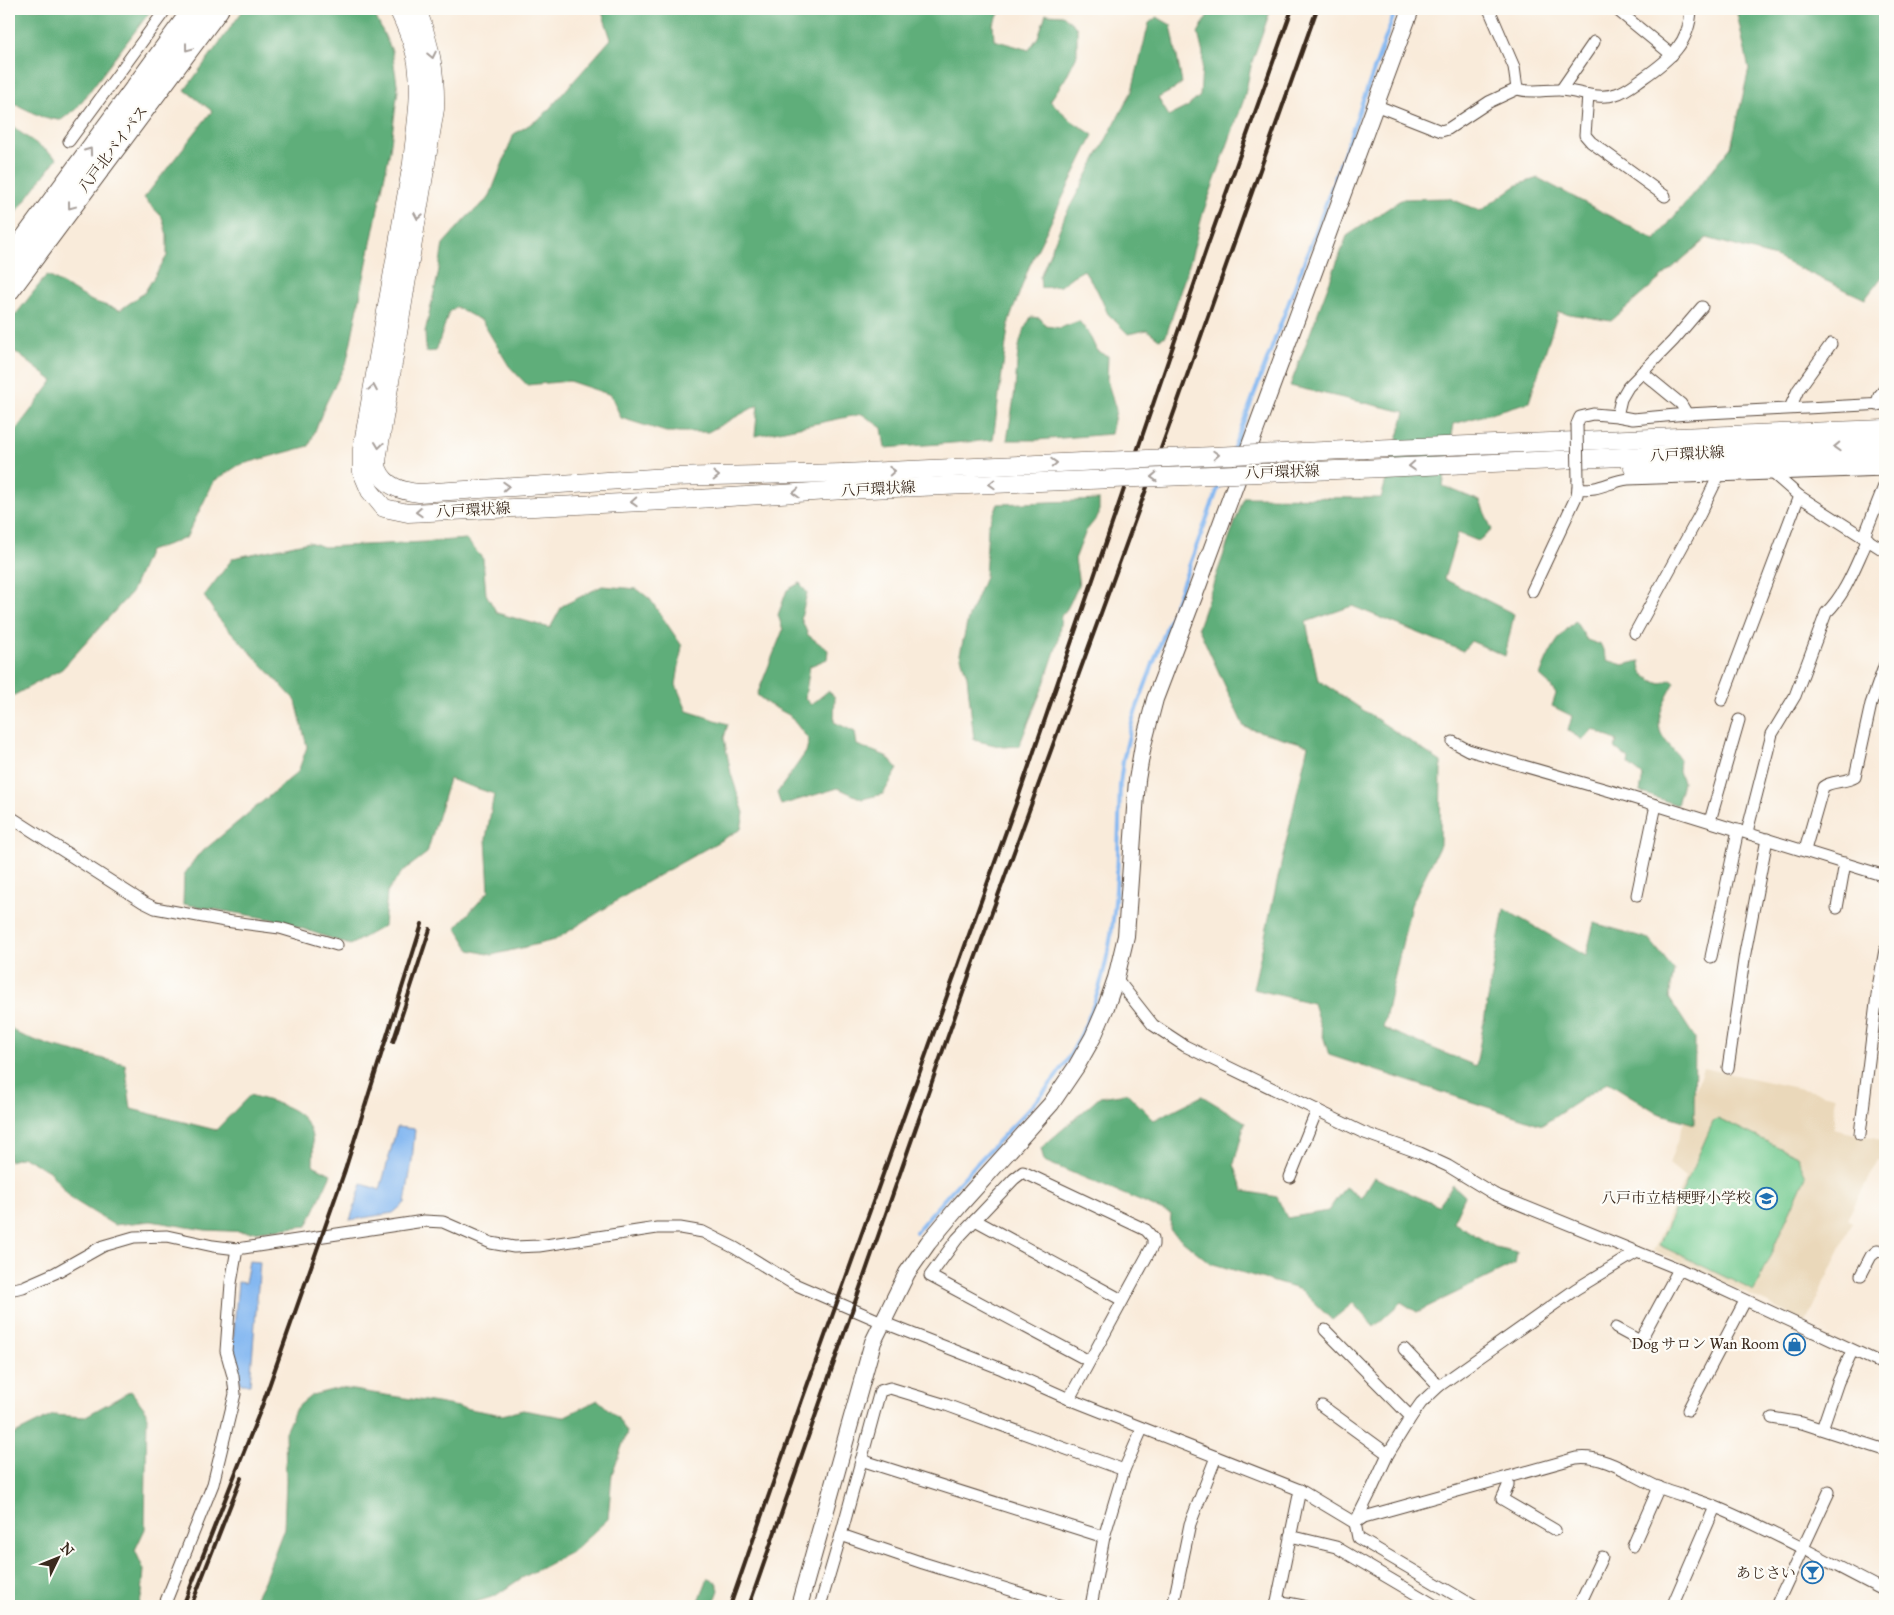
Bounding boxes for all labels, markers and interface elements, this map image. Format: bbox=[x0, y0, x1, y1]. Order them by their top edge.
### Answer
one-way arrow bbox=[186, 42, 194, 51]
one-way arrow bbox=[426, 51, 436, 60]
street label: 八戸北バイパス bbox=[74, 102, 152, 196]
one-way arrow bbox=[84, 148, 92, 157]
one-way arrow bbox=[68, 200, 76, 209]
one-way arrow bbox=[413, 212, 423, 220]
one-way arrow bbox=[367, 384, 377, 393]
one-way arrow bbox=[375, 441, 385, 450]
one-way arrow bbox=[1832, 442, 1840, 453]
street label: 八戸環状線 bbox=[1649, 443, 1725, 465]
one-way arrow bbox=[1213, 450, 1221, 461]
one-way arrow bbox=[1050, 457, 1058, 468]
one-way arrow bbox=[1408, 461, 1416, 472]
street label: 八戸環状線 bbox=[1244, 462, 1320, 482]
one-way arrow bbox=[888, 465, 896, 476]
one-way arrow bbox=[713, 471, 721, 481]
one-way arrow bbox=[1150, 471, 1158, 482]
street label: 八戸環状線 bbox=[840, 478, 916, 500]
one-way arrow bbox=[987, 478, 995, 489]
one-way arrow bbox=[503, 481, 511, 492]
one-way arrow bbox=[792, 487, 800, 498]
one-way arrow bbox=[630, 497, 638, 508]
street label: 八戸環状線 bbox=[435, 499, 511, 521]
one-way arrow bbox=[415, 507, 423, 518]
school or university icon: 八戸市立桔梗野小学校 bbox=[1755, 1186, 1779, 1210]
place label: 八戸市立桔梗野小学校 bbox=[1601, 1189, 1751, 1207]
shop icon: Dog サロン Wan Room bbox=[1783, 1332, 1807, 1356]
place label: Dog サロン Wan Room bbox=[1632, 1335, 1779, 1353]
north arrow bbox=[32, 1532, 82, 1582]
text: N bbox=[57, 1539, 77, 1560]
bar icon: あじさい bbox=[1800, 1561, 1824, 1585]
place label: あじさい bbox=[1736, 1564, 1796, 1582]

